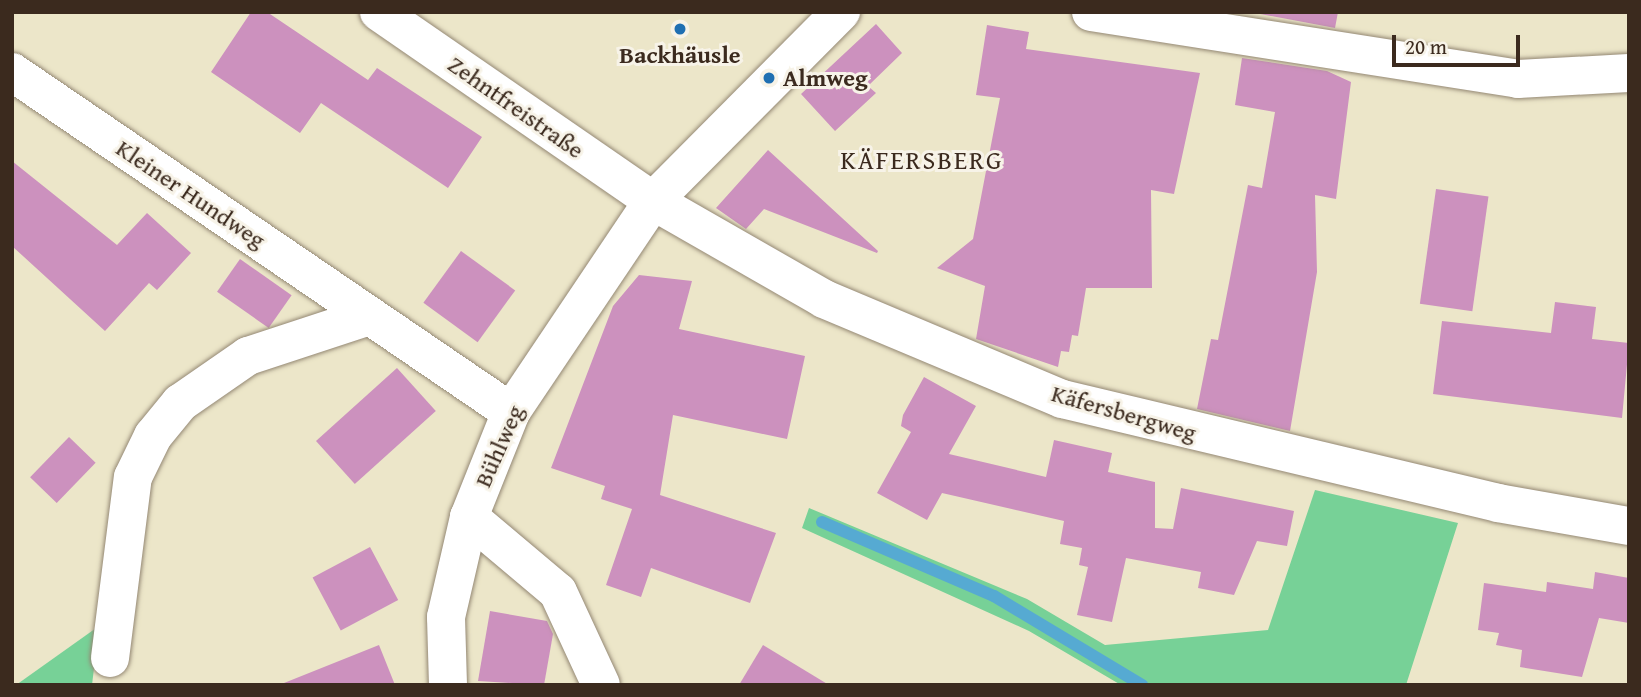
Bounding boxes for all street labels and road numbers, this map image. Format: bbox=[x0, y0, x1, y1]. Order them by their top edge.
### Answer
street label: Zehntfreistraße bbox=[443, 50, 589, 164]
street label: Kleiner Hundweg bbox=[111, 133, 271, 255]
street label: Käfersbergweg bbox=[1048, 379, 1200, 447]
street label: Bühlweg bbox=[468, 401, 530, 491]

